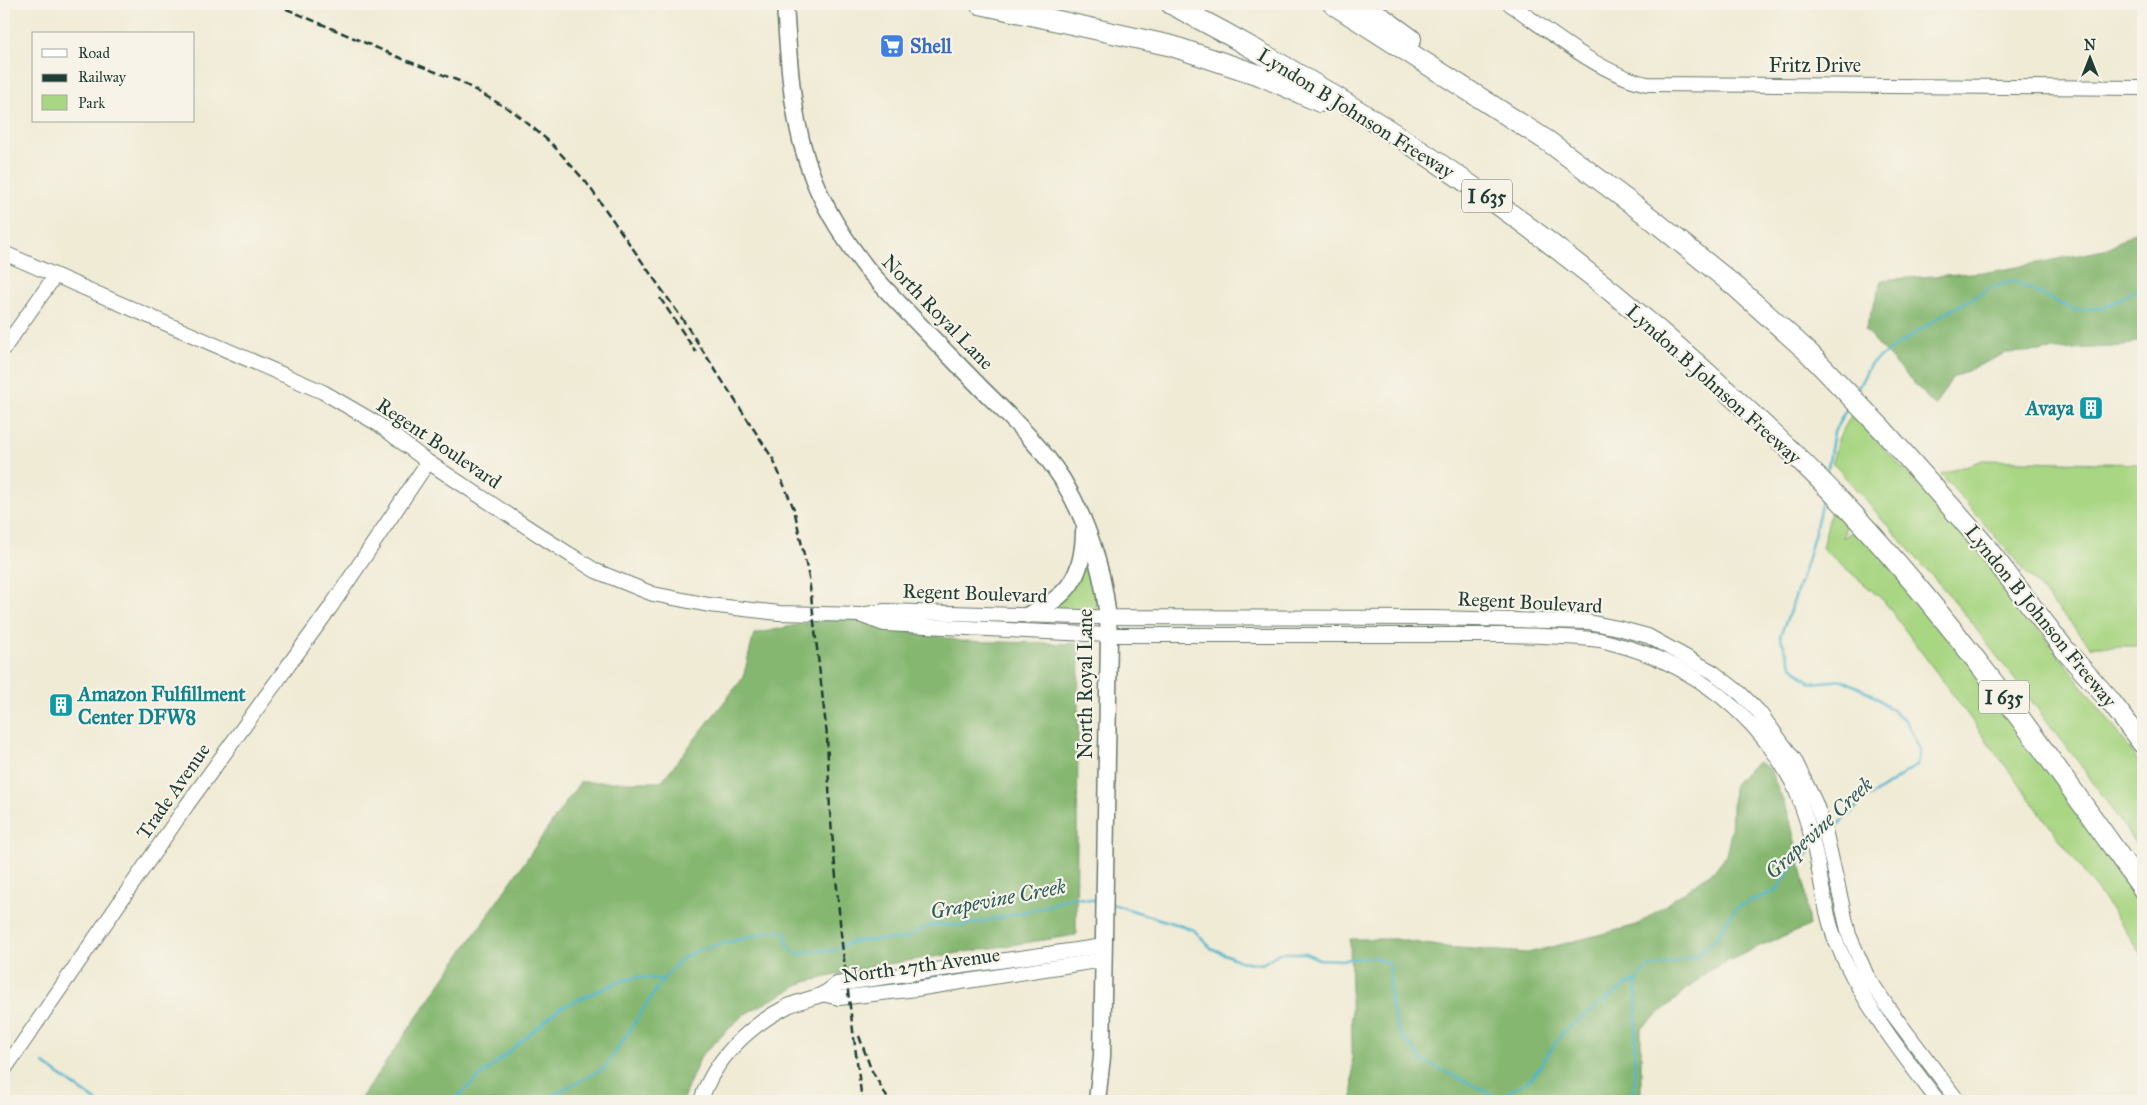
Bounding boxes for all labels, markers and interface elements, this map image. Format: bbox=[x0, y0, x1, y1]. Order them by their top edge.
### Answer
legend bbox=[32, 32, 195, 122]
north arrow bbox=[2064, 32, 2114, 82]
supermarket icon: Shell bbox=[879, 33, 905, 59]
place label: Shell bbox=[910, 34, 952, 58]
text: N bbox=[2084, 37, 2096, 54]
street label: Lyndon B Johnson Freeway bbox=[1253, 43, 1459, 185]
text: Road bbox=[78, 44, 110, 62]
street label: Fritz Drive bbox=[1769, 53, 1861, 77]
text: Railway bbox=[78, 68, 127, 86]
text: Park bbox=[78, 94, 105, 112]
road number: I 635 bbox=[1462, 180, 1512, 212]
street label: North Royal Lane bbox=[877, 250, 999, 374]
street label: Lyndon B Johnson Freeway bbox=[1621, 299, 1807, 470]
street label: Regent Boulevard bbox=[372, 392, 506, 494]
building icon: Avaya bbox=[2078, 395, 2104, 421]
place label: Avaya bbox=[2024, 396, 2075, 421]
street label: Lyndon B Johnson Freeway bbox=[1959, 520, 2122, 713]
street label: Regent Boulevard bbox=[902, 578, 1048, 609]
street label: Regent Boulevard bbox=[1457, 586, 1603, 619]
street label: North Royal Lane bbox=[1073, 609, 1097, 759]
road number: I 635 bbox=[1979, 680, 2029, 714]
place label: Amazon Fulfillment Center DFW8 bbox=[76, 682, 246, 729]
building icon: Amazon Fulfillment Center DFW8 bbox=[48, 692, 74, 718]
street label: Trade Avenue bbox=[131, 738, 215, 844]
water label: Grapevine Creek bbox=[1760, 771, 1879, 885]
water label: Grapevine Creek bbox=[928, 873, 1069, 925]
street label: North 27th Avenue bbox=[840, 942, 1002, 988]

